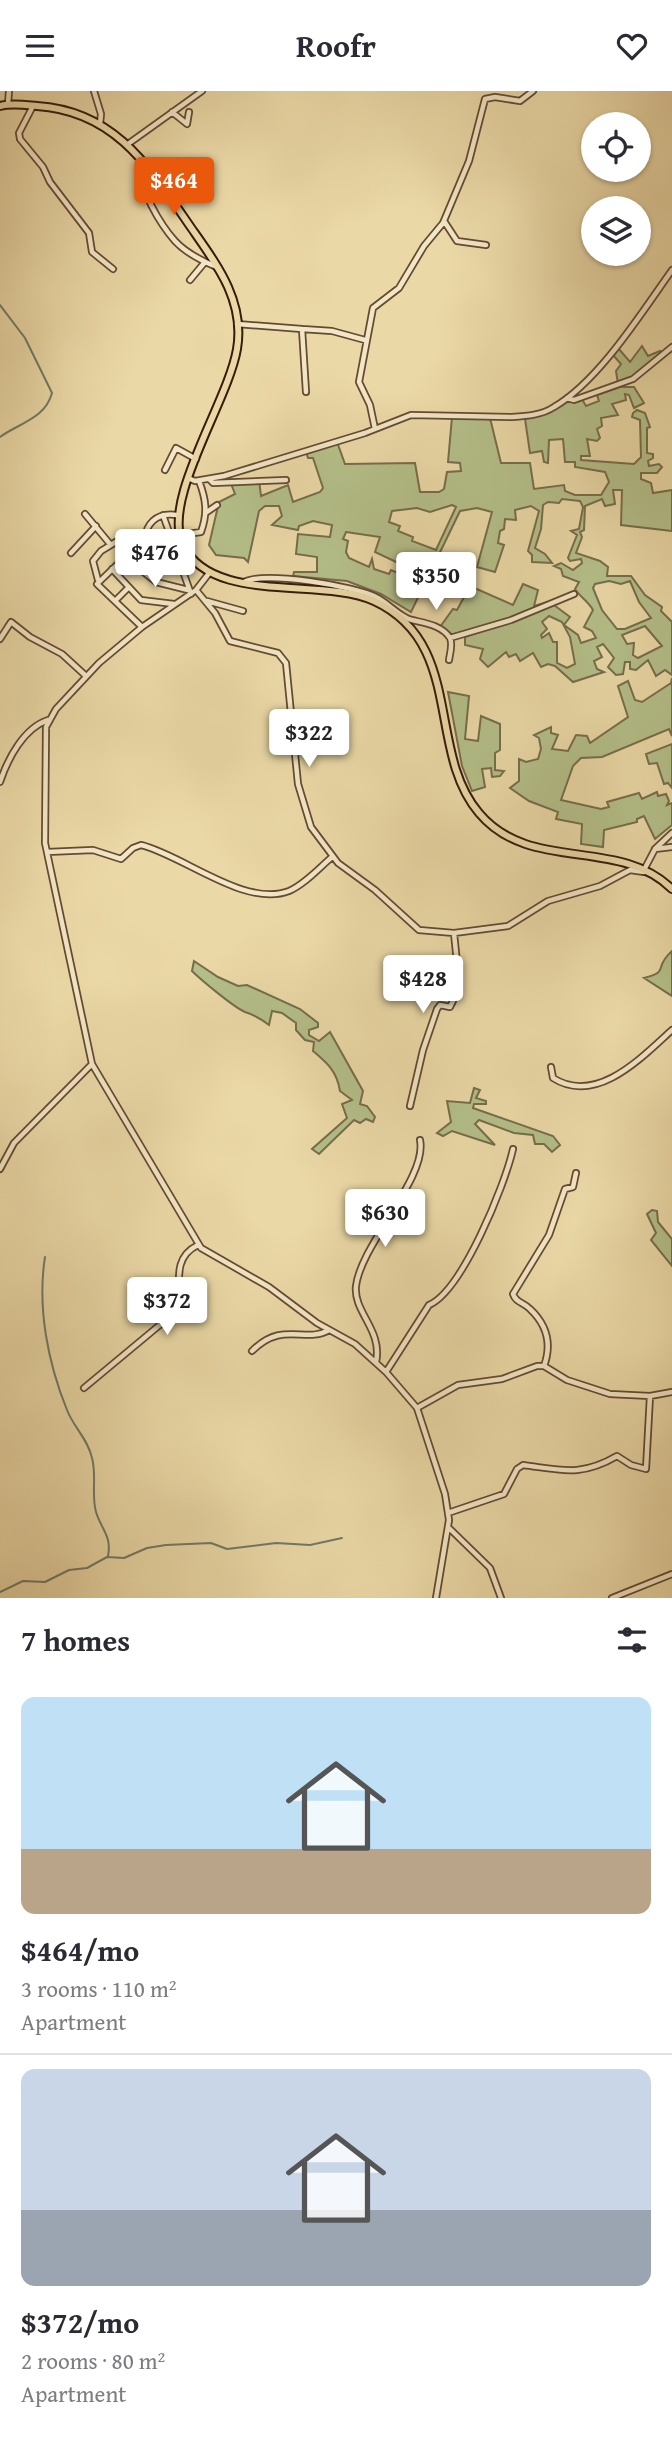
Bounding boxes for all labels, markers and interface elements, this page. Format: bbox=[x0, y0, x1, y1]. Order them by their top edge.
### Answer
text: Roofr bbox=[296, 22, 376, 69]
icon: menu bbox=[21, 27, 59, 65]
icon: heart bbox=[613, 27, 651, 65]
map controls bbox=[581, 112, 651, 266]
button: locate bbox=[581, 112, 651, 182]
pin: $464 bbox=[133, 157, 215, 217]
text: $464 bbox=[150, 163, 198, 196]
button: layers bbox=[581, 196, 651, 266]
pin: $476 bbox=[114, 529, 196, 589]
text: $476 bbox=[131, 535, 179, 568]
pin: $350 bbox=[395, 553, 477, 612]
text: $350 bbox=[412, 558, 460, 591]
pin: $322 bbox=[268, 709, 350, 769]
text: $322 bbox=[285, 715, 333, 748]
pin: $428 bbox=[382, 955, 464, 1015]
text: $428 bbox=[399, 961, 447, 994]
pin: $630 bbox=[344, 1189, 426, 1249]
text: $630 bbox=[361, 1195, 409, 1228]
pin: $372 bbox=[126, 1277, 208, 1337]
text: $372 bbox=[143, 1283, 191, 1316]
text: 7 homes bbox=[21, 1618, 130, 1662]
icon: filters bbox=[613, 1621, 651, 1659]
icon: home bbox=[273, 1743, 399, 1869]
text: $464/mo bbox=[21, 1928, 139, 1972]
text: 3 rooms · 110 m² bbox=[21, 1972, 176, 2005]
text: Apartment bbox=[21, 2005, 126, 2038]
icon: home bbox=[273, 2115, 399, 2241]
text: $372/mo bbox=[21, 2300, 139, 2344]
text: 2 rooms · 80 m² bbox=[21, 2344, 165, 2377]
text: Apartment bbox=[21, 2377, 126, 2410]

